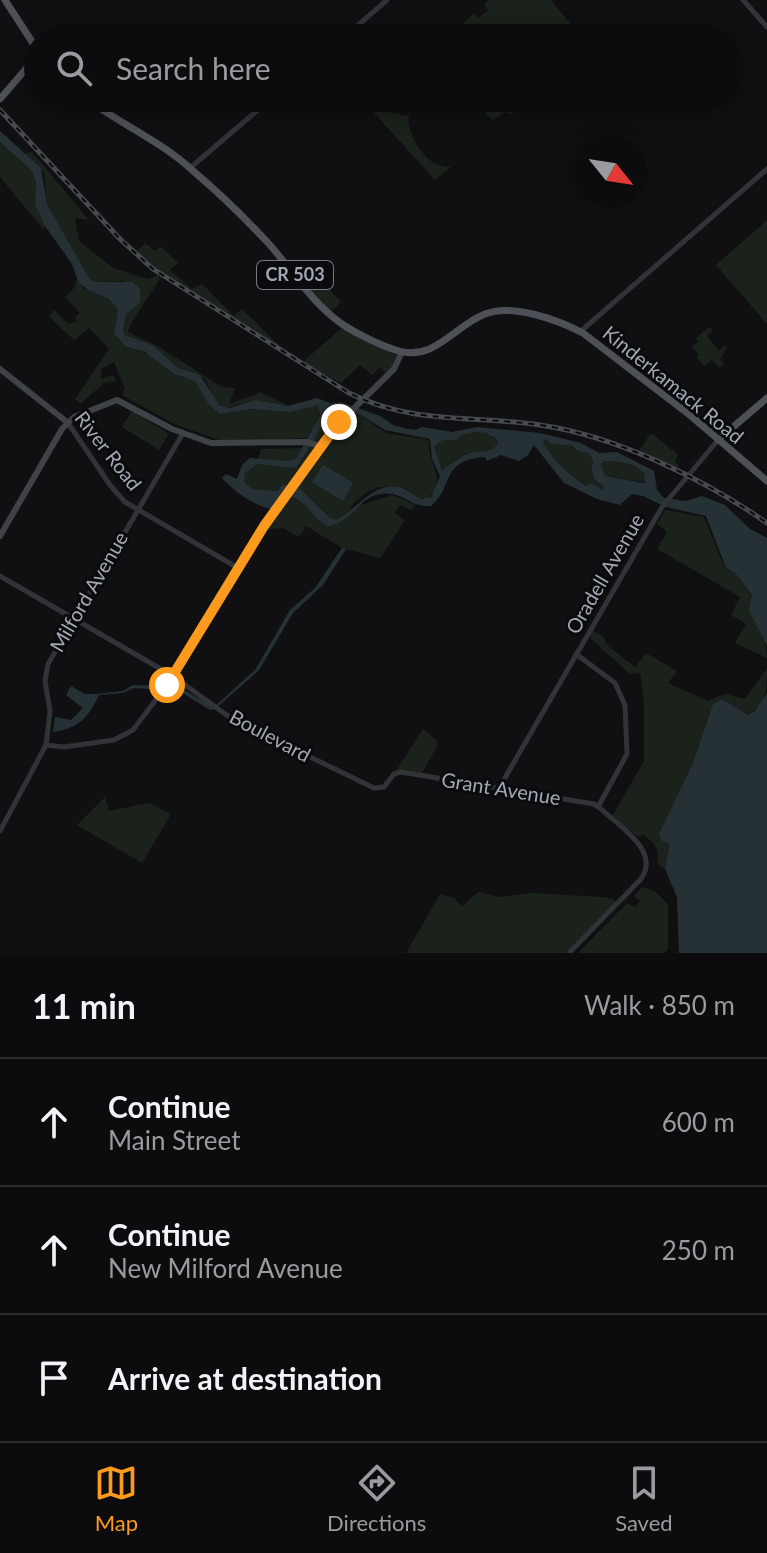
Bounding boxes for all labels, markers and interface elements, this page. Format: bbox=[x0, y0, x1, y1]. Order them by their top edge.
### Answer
search box bbox=[24, 24, 743, 112]
icon: search bbox=[52, 46, 96, 90]
text: Search here bbox=[116, 50, 271, 86]
north arrow bbox=[575, 136, 647, 208]
road number: CR 503 bbox=[257, 261, 333, 289]
street label: Kinderkamack Road bbox=[598, 320, 749, 448]
route end bbox=[321, 404, 357, 440]
street label: River Road bbox=[70, 406, 147, 495]
street label: Oradell Avenue bbox=[560, 509, 648, 638]
street label: Milford Avenue bbox=[44, 527, 132, 656]
route start bbox=[149, 667, 185, 703]
street label: Boulevard bbox=[226, 704, 315, 766]
street label: Grant Avenue bbox=[440, 767, 562, 809]
text: 11 min bbox=[32, 985, 136, 1026]
text: Walk · 850 m bbox=[584, 989, 735, 1021]
text: Continue bbox=[108, 1088, 231, 1124]
icon: ahead bbox=[32, 1100, 76, 1144]
text: 600 m bbox=[662, 1106, 735, 1138]
text: Main Street bbox=[108, 1124, 241, 1156]
text: Continue bbox=[108, 1216, 231, 1252]
icon: ahead bbox=[32, 1228, 76, 1272]
text: 250 m bbox=[662, 1234, 735, 1266]
text: New Milford Avenue bbox=[108, 1252, 343, 1284]
icon: arrive bbox=[32, 1356, 76, 1400]
text: Arrive at destination bbox=[108, 1360, 382, 1396]
tab: Map bbox=[94, 1461, 138, 1536]
tab: Directions bbox=[327, 1461, 426, 1536]
tab: Saved bbox=[615, 1461, 673, 1536]

